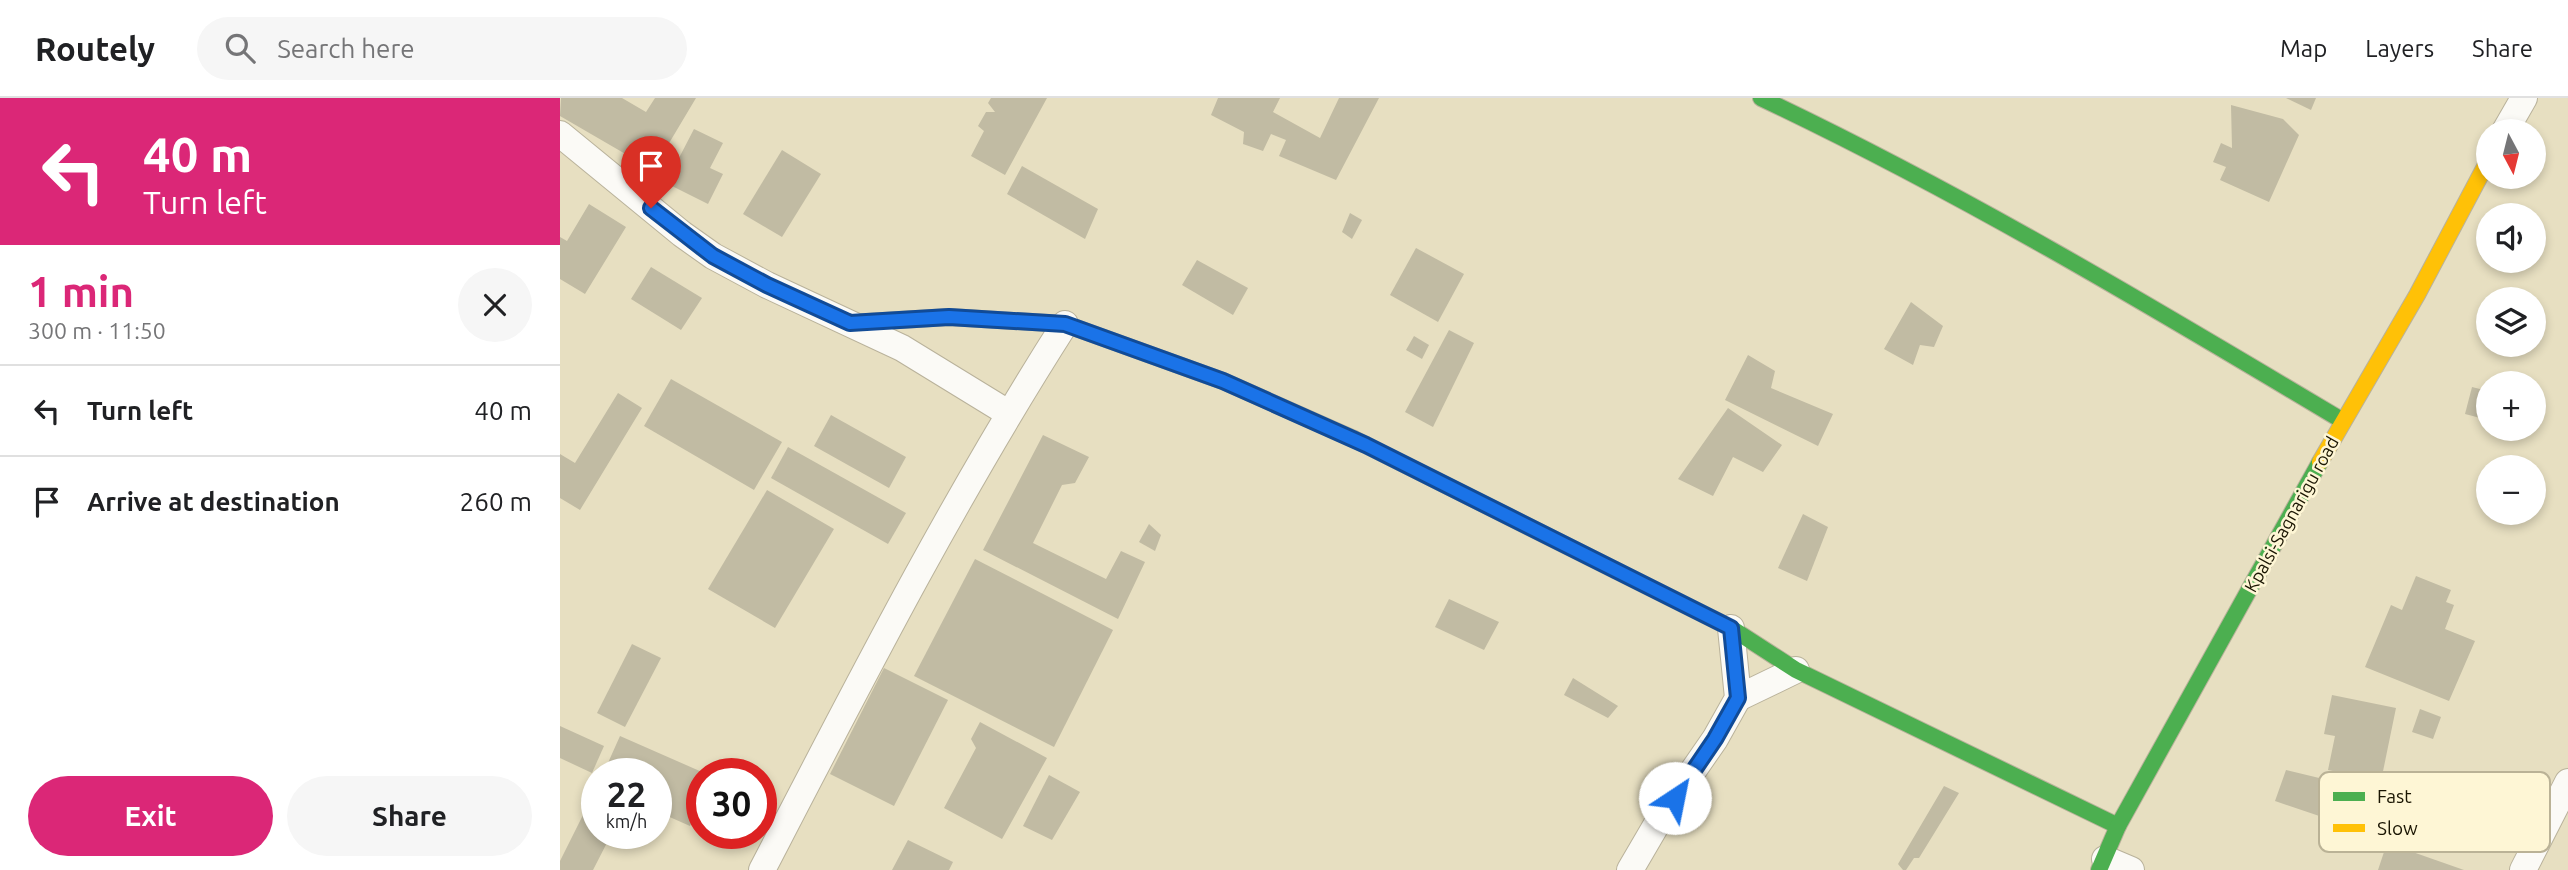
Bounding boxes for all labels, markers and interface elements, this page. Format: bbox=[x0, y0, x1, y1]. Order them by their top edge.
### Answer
search box bbox=[197, 17, 687, 80]
icon: search bbox=[221, 29, 259, 67]
text: Routely bbox=[35, 30, 155, 67]
text: Search here bbox=[277, 34, 415, 63]
text: Map bbox=[2280, 35, 2327, 62]
text: Layers bbox=[2365, 35, 2434, 62]
text: Share bbox=[2472, 35, 2533, 62]
north arrow bbox=[2476, 119, 2546, 189]
map controls bbox=[2476, 119, 2546, 525]
icon: left bbox=[28, 126, 119, 217]
text: 40 m bbox=[143, 126, 252, 181]
pin bbox=[621, 136, 681, 208]
icon: arrive bbox=[632, 147, 670, 185]
text: Turn left bbox=[143, 184, 267, 220]
button: sound bbox=[2476, 203, 2546, 273]
text: 1 min bbox=[28, 268, 134, 315]
button: close bbox=[458, 268, 532, 342]
button: layers bbox=[2476, 287, 2546, 357]
text: 300 m · 11:50 bbox=[28, 318, 166, 343]
button: + bbox=[2476, 371, 2546, 441]
icon: left bbox=[28, 392, 66, 430]
text: Turn left bbox=[87, 396, 193, 425]
text: 40 m bbox=[474, 396, 532, 425]
street label: Kpalsi-Sagnarigu road bbox=[2240, 433, 2342, 595]
button: − bbox=[2476, 455, 2546, 525]
icon: arrive bbox=[28, 483, 66, 521]
text: Arrive at destination bbox=[87, 487, 340, 516]
text: 260 m bbox=[460, 487, 532, 516]
speed limit sign: 30 bbox=[686, 758, 777, 849]
position arrow bbox=[1638, 761, 1712, 835]
legend bbox=[2319, 772, 2550, 852]
text: 22 bbox=[607, 774, 646, 814]
button: Exit bbox=[28, 776, 273, 856]
button: Share bbox=[287, 776, 532, 856]
text: Fast bbox=[2377, 785, 2412, 807]
text: km/h bbox=[606, 811, 647, 831]
text: Slow bbox=[2377, 817, 2418, 839]

